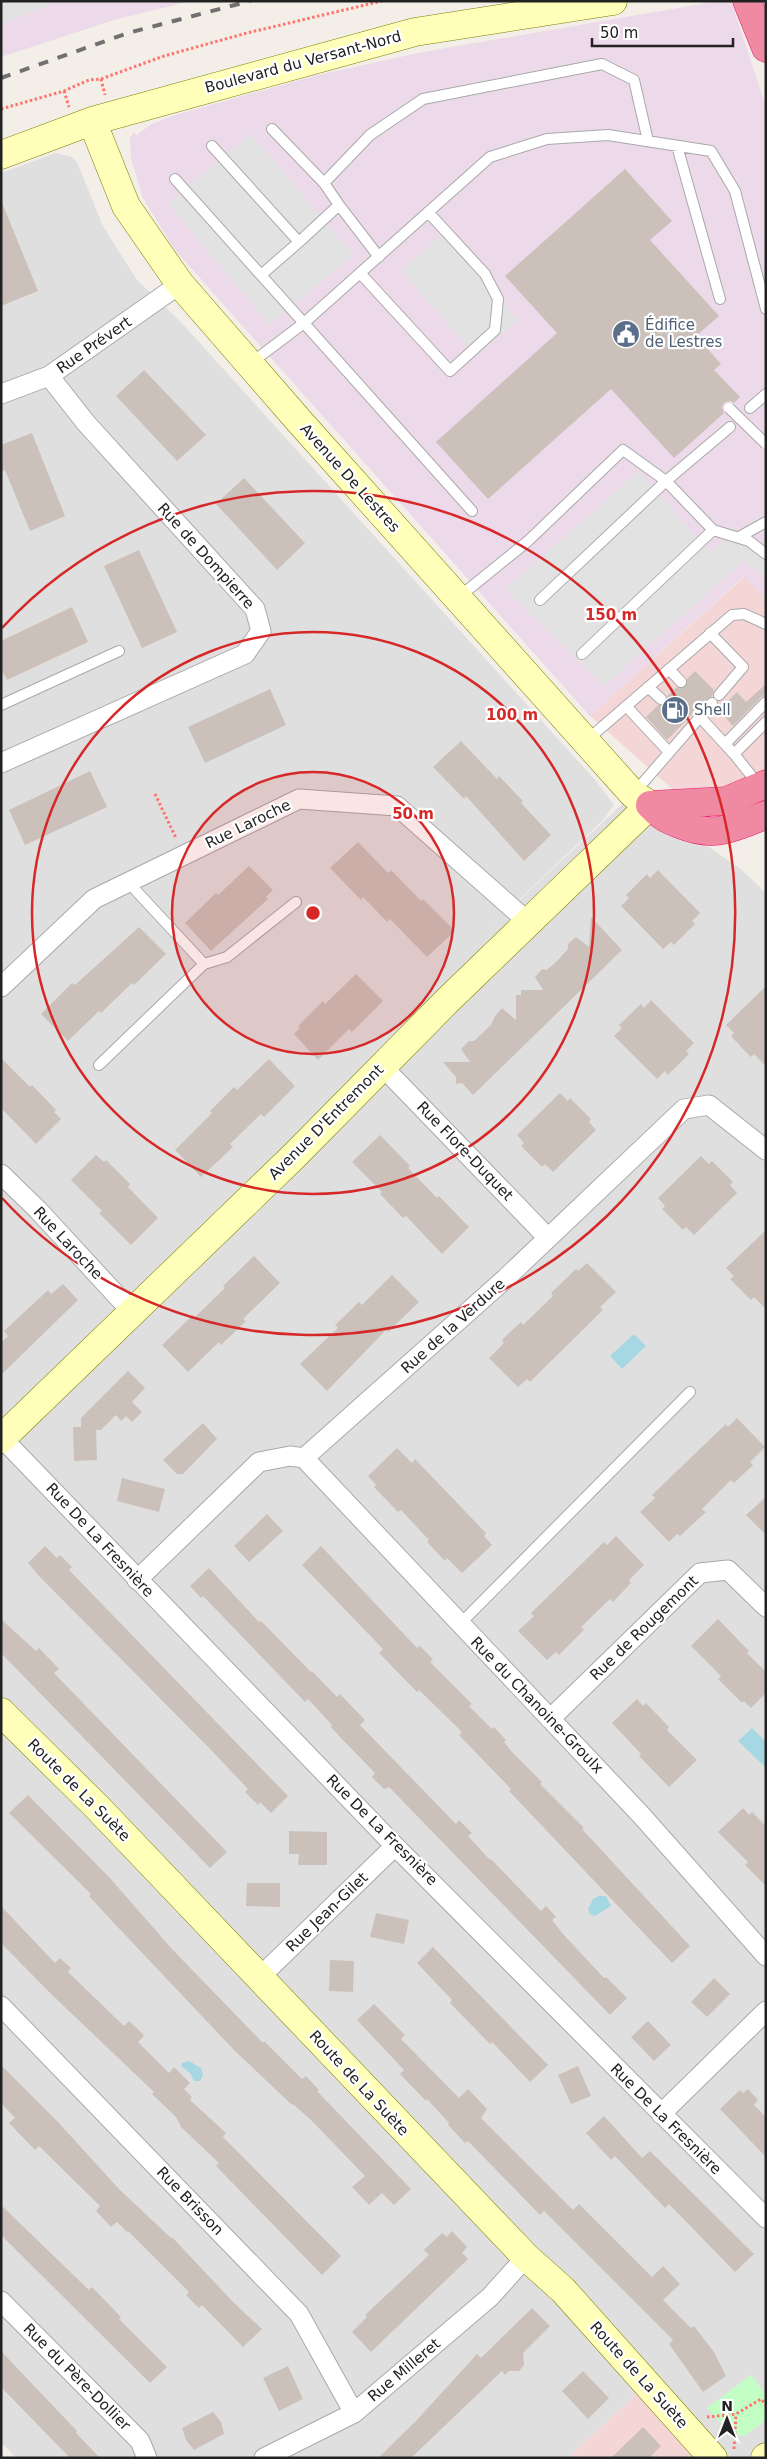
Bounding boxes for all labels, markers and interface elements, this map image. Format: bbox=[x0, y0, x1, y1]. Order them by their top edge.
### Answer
scale bar bbox=[592, 15, 733, 47]
text: 50 m bbox=[600, 24, 638, 42]
street label: Boulevard du Versant-Nord bbox=[203, 27, 403, 97]
street label: Rue Prévert bbox=[53, 313, 135, 377]
place label: Édifice de Lestres bbox=[645, 315, 723, 351]
public building icon: Édifice de Lestres bbox=[611, 319, 641, 349]
street label: Avenue De Lestres bbox=[296, 420, 404, 536]
street label: Rue de Dompierre bbox=[154, 499, 258, 613]
text: 150 m bbox=[585, 606, 637, 624]
fuel station icon: Shell bbox=[660, 695, 690, 725]
place label: Shell bbox=[694, 701, 731, 719]
text: 100 m bbox=[486, 706, 538, 724]
street label: Rue Laroche bbox=[202, 796, 294, 852]
text: 50 m bbox=[392, 805, 434, 823]
centre of rings bbox=[304, 904, 322, 922]
street label: Avenue D'Entremont bbox=[265, 1061, 387, 1183]
street label: Rue Flore-Duquet bbox=[413, 1098, 517, 1204]
street label: Rue Laroche bbox=[30, 1203, 106, 1283]
street label: Rue de la Verdure bbox=[397, 1275, 509, 1377]
street label: Rue De La Fresnière bbox=[42, 1479, 158, 1601]
street label: Rue de Rougemont bbox=[586, 1572, 702, 1684]
street label: Rue du Chanoine-Groulx bbox=[467, 1633, 607, 1777]
street label: Route de La Suète bbox=[24, 1735, 134, 1845]
street label: Rue De La Fresnière bbox=[323, 1771, 441, 1889]
street label: Rue Jean-Gilet bbox=[282, 1868, 372, 1956]
street label: Route de La Suète bbox=[306, 2027, 412, 2139]
street label: Rue De La Fresnière bbox=[607, 2060, 725, 2178]
street label: Rue Brisson bbox=[153, 2163, 227, 2239]
street label: Route de La Suète bbox=[586, 2318, 692, 2432]
street label: Rue du Père-Dollier bbox=[20, 2320, 135, 2435]
street label: Rue Milleret bbox=[364, 2334, 444, 2405]
north arrow bbox=[702, 2394, 752, 2444]
text: N bbox=[721, 2398, 733, 2414]

